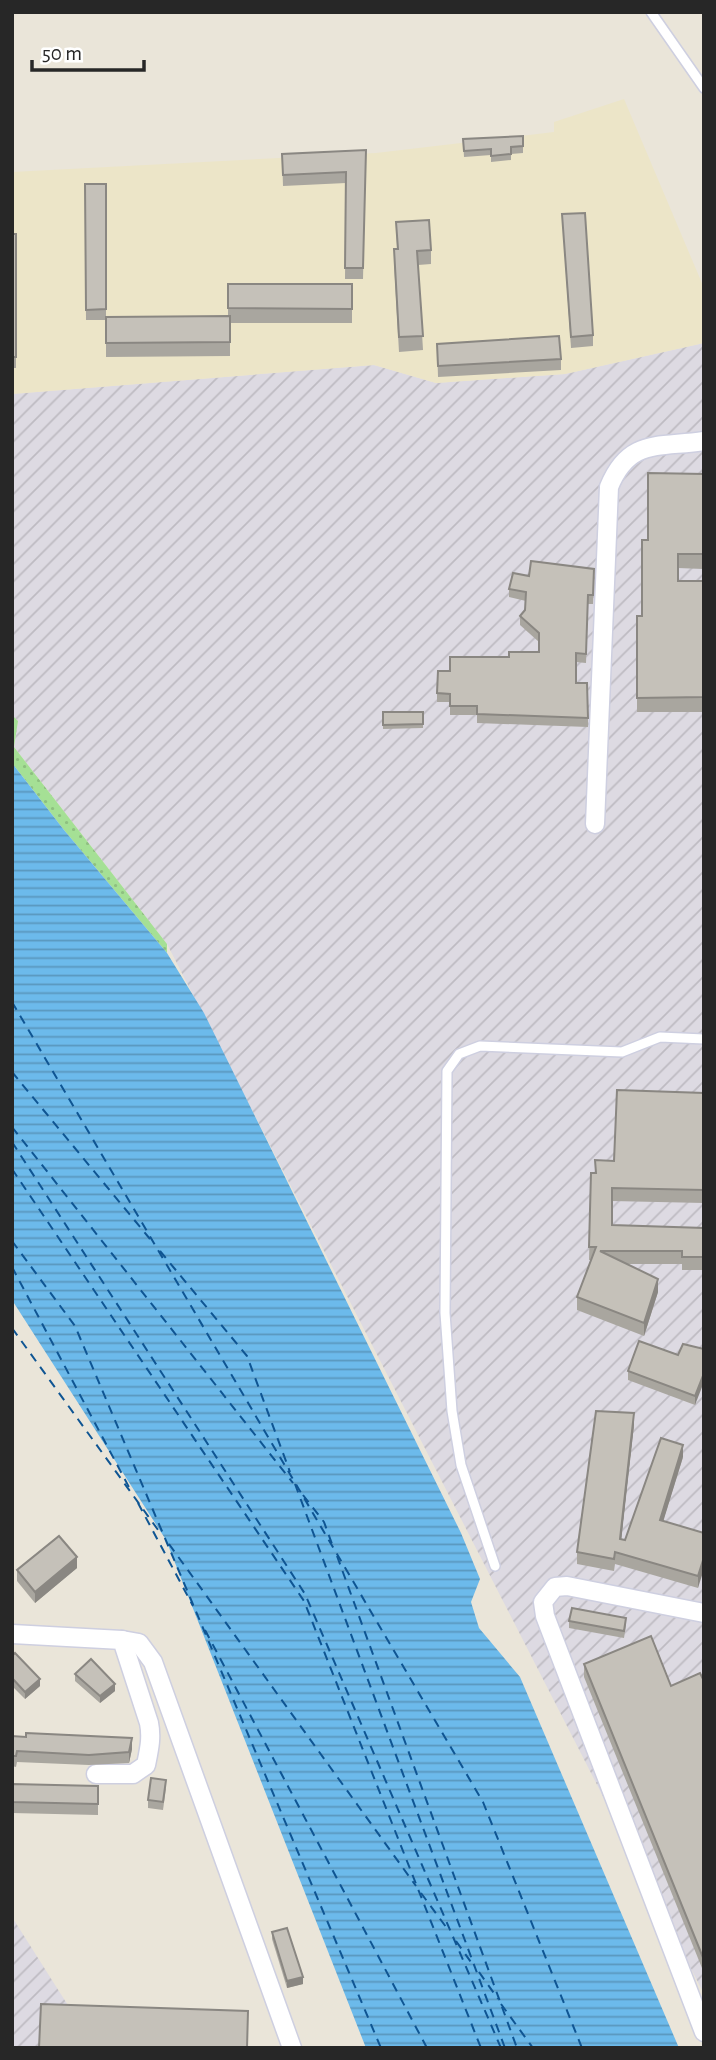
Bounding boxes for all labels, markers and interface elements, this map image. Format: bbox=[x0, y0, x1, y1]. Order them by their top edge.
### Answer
scale bar bbox=[32, 28, 144, 72]
text: 50 m bbox=[42, 43, 82, 64]

